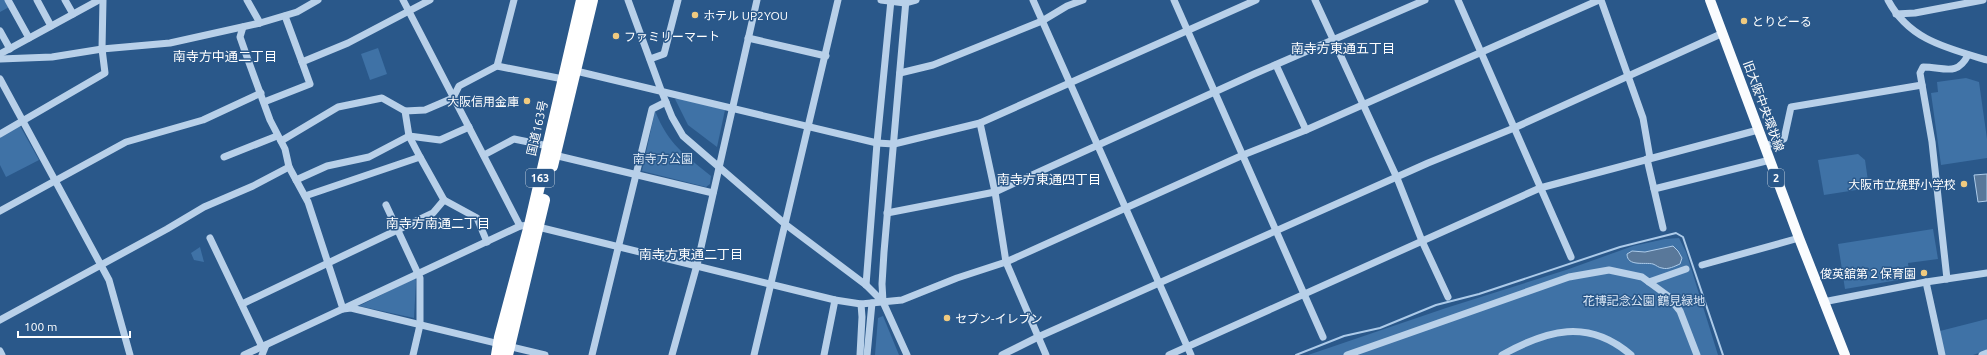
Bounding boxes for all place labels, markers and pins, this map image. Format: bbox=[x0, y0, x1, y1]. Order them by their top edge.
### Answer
place label: ホテル UP2YOU bbox=[703, 9, 788, 22]
marker: ホテル UP2YOU bbox=[690, 10, 700, 20]
place label: とりどーる bbox=[1752, 15, 1812, 28]
marker: とりどーる bbox=[1739, 16, 1749, 26]
place label: ファミリーマート bbox=[624, 30, 720, 43]
marker: ファミリーマート bbox=[611, 31, 621, 41]
place label: 大阪信用金庫 bbox=[447, 95, 519, 108]
marker: 大阪信用金庫 bbox=[522, 96, 532, 106]
place label: 大阪市立焼野小学校 bbox=[1848, 178, 1956, 191]
marker: 大阪市立焼野小学校 bbox=[1959, 179, 1969, 189]
place label: 俊英舘第２保育園 bbox=[1820, 267, 1916, 280]
marker: 俊英舘第２保育園 bbox=[1919, 268, 1929, 278]
place label: セブン-イレブン bbox=[955, 312, 1042, 325]
marker: セブン-イレブン bbox=[942, 313, 952, 323]

